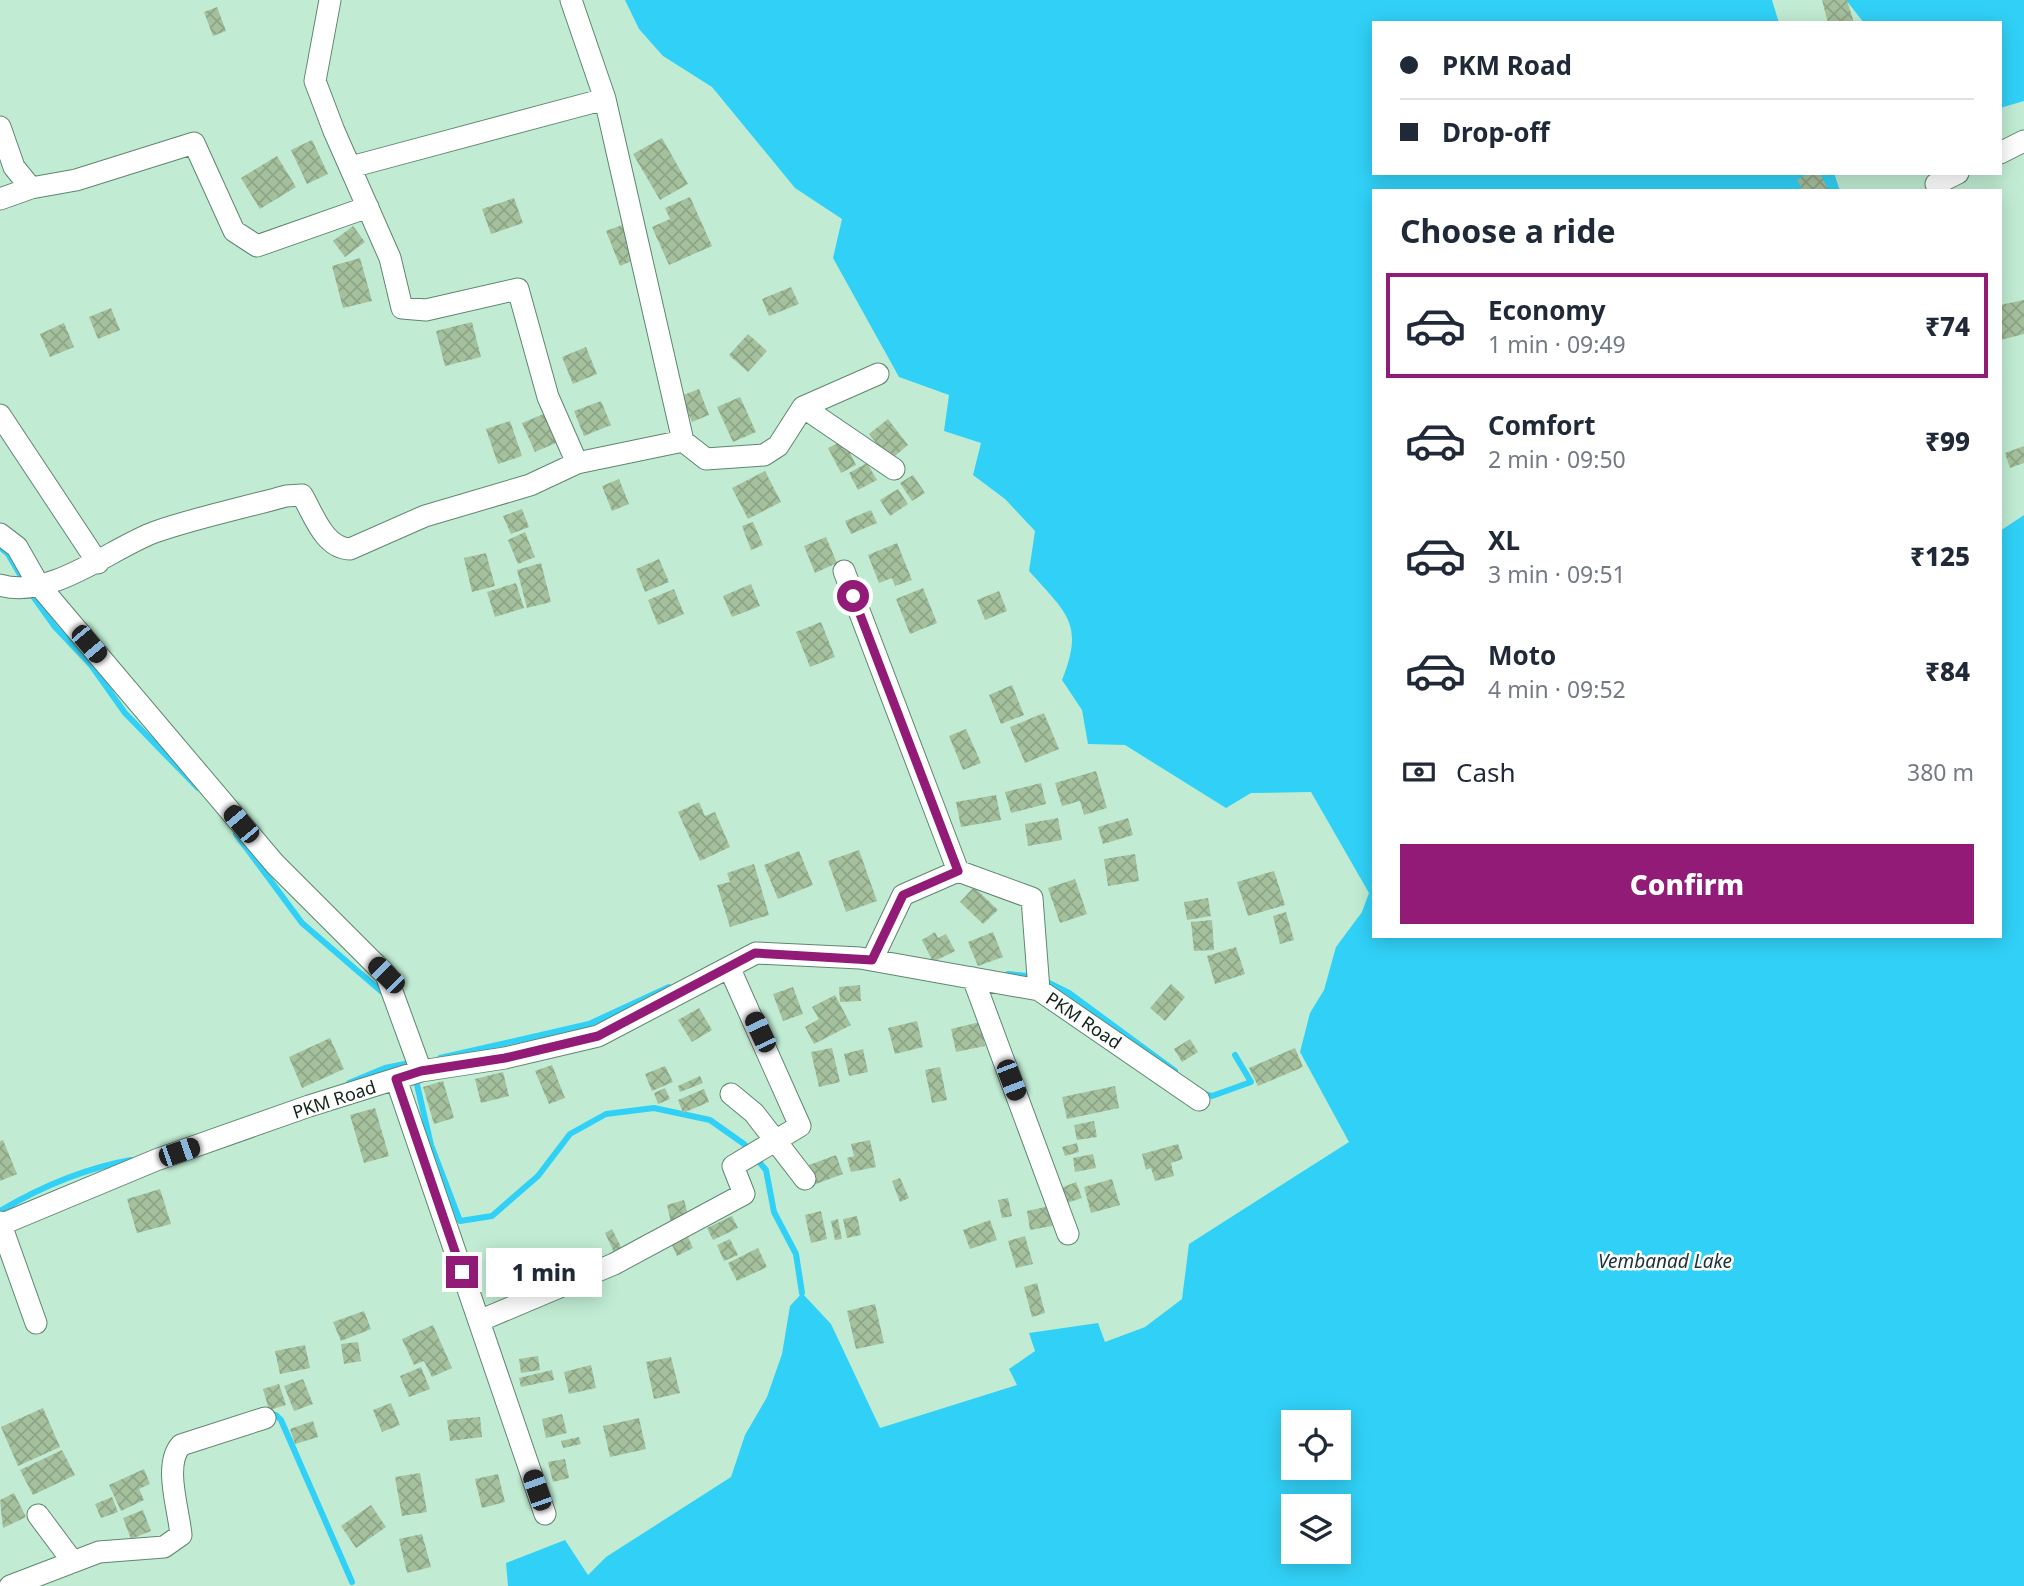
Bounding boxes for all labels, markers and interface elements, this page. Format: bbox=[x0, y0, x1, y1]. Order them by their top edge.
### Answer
text: PKM Road bbox=[1442, 47, 1572, 83]
text: Drop-off bbox=[1442, 114, 1549, 150]
text: Choose a ride bbox=[1400, 209, 1616, 252]
text: Economy bbox=[1488, 292, 1606, 328]
icon: car bbox=[1404, 294, 1467, 357]
text: ₹74 bbox=[1925, 308, 1970, 344]
text: 1 min · 09:49 bbox=[1488, 328, 1626, 360]
text: Comfort bbox=[1488, 407, 1596, 443]
icon: car bbox=[1404, 409, 1467, 472]
text: ₹99 bbox=[1925, 423, 1970, 459]
text: 2 min · 09:50 bbox=[1488, 443, 1626, 475]
text: XL bbox=[1488, 522, 1520, 558]
icon: car bbox=[1404, 524, 1467, 587]
text: ₹125 bbox=[1910, 538, 1970, 574]
text: 3 min · 09:51 bbox=[1488, 558, 1626, 590]
route start bbox=[837, 580, 869, 612]
car bbox=[68, 621, 111, 667]
text: Moto bbox=[1488, 637, 1556, 673]
icon: car bbox=[1404, 639, 1467, 702]
text: ₹84 bbox=[1925, 653, 1970, 689]
text: 4 min · 09:52 bbox=[1488, 673, 1626, 705]
icon: cash bbox=[1400, 753, 1438, 791]
text: Cash bbox=[1456, 754, 1516, 790]
text: 380 m bbox=[1907, 756, 1974, 788]
car bbox=[220, 801, 263, 847]
button: Confirm bbox=[1400, 844, 1974, 924]
car bbox=[364, 953, 409, 997]
street label: PKM Road bbox=[1042, 986, 1126, 1054]
car bbox=[742, 1009, 779, 1055]
car bbox=[994, 1057, 1029, 1103]
street label: PKM Road bbox=[289, 1074, 379, 1124]
car bbox=[156, 1135, 203, 1169]
callout: 1 min bbox=[486, 1248, 602, 1296]
water label: Vembanad Lake bbox=[1598, 1248, 1732, 1274]
route end bbox=[446, 1256, 478, 1288]
text: 1 min bbox=[512, 1256, 576, 1288]
map controls bbox=[1281, 1410, 1351, 1564]
button: locate bbox=[1281, 1410, 1351, 1480]
car bbox=[521, 1467, 554, 1513]
button: layers bbox=[1281, 1494, 1351, 1564]

